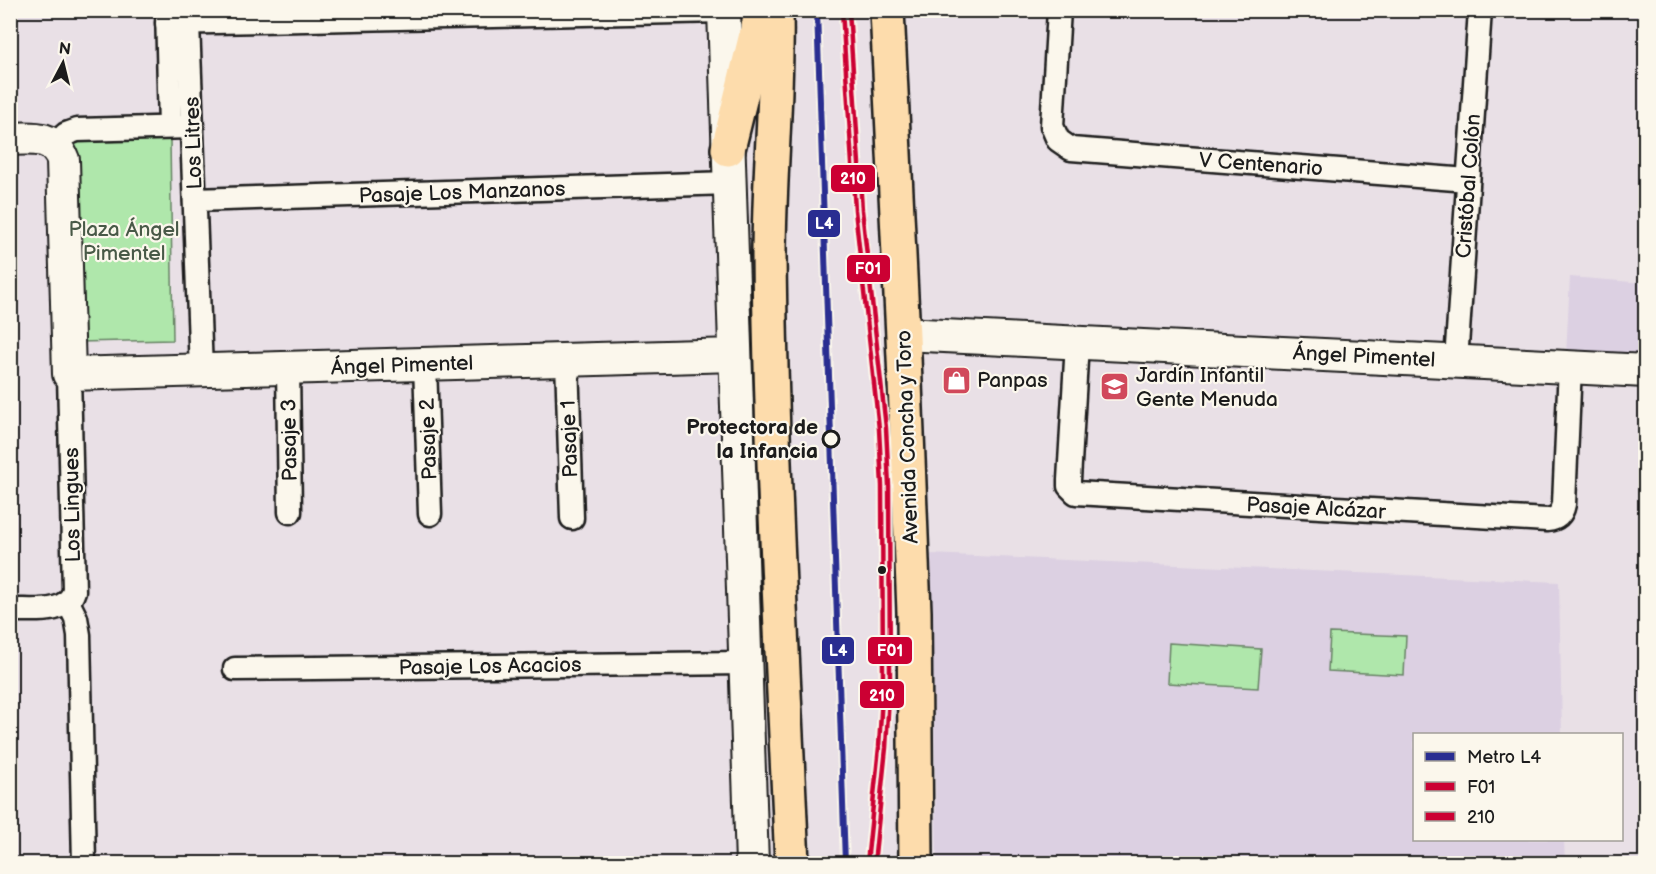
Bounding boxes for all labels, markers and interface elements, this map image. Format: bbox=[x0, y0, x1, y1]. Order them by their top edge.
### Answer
north arrow bbox=[33, 33, 93, 93]
text: N bbox=[58, 39, 72, 60]
street label: Los Litres bbox=[179, 96, 208, 190]
street label: Cristóbal Colón bbox=[1451, 113, 1486, 259]
street label: V Centenario bbox=[1198, 148, 1324, 181]
line badge: 210 bbox=[830, 164, 876, 193]
text: 210 bbox=[840, 170, 866, 189]
street label: Pasaje Los Manzanos bbox=[358, 176, 566, 209]
line badge: L4 bbox=[807, 209, 841, 238]
text: L4 bbox=[815, 215, 834, 234]
park label: Plaza Ángel Pimentel bbox=[68, 217, 180, 266]
line badge: F01 bbox=[846, 254, 891, 283]
text: F01 bbox=[855, 260, 881, 279]
street label: Avenida Concha y Toro bbox=[891, 330, 924, 544]
street label: Ángel Pimentel bbox=[1292, 340, 1436, 373]
street label: Ángel Pimentel bbox=[330, 351, 474, 380]
place label: Jardín Infantil Gente Menuda bbox=[1136, 363, 1278, 412]
shop icon: Panpas bbox=[940, 364, 972, 396]
place label: Panpas bbox=[977, 368, 1048, 393]
school or university icon: Jardín Infantil Gente Menuda bbox=[1099, 371, 1131, 403]
street label: Pasaje 2 bbox=[415, 397, 442, 480]
street label: Pasaje 3 bbox=[276, 398, 303, 481]
street label: Pasaje 1 bbox=[556, 400, 583, 478]
place label: Protectora de la Infancia bbox=[686, 415, 818, 464]
marker: Protectora de la Infancia bbox=[822, 430, 840, 448]
street label: Los Lingues bbox=[59, 447, 86, 563]
street label: Pasaje Alcázar bbox=[1246, 492, 1387, 525]
unlabelled marker bbox=[876, 564, 888, 576]
line badge: L4 bbox=[821, 636, 855, 665]
line badge: F01 bbox=[867, 636, 913, 665]
text: L4 bbox=[829, 642, 848, 661]
text: F01 bbox=[877, 642, 903, 661]
street label: Pasaje Los Acacios bbox=[398, 652, 582, 681]
line badge: 210 bbox=[859, 680, 905, 709]
text: 210 bbox=[869, 687, 895, 706]
legend bbox=[1413, 733, 1623, 841]
text: Metro L4 bbox=[1467, 747, 1541, 768]
text: F01 bbox=[1467, 777, 1495, 798]
text: 210 bbox=[1467, 807, 1495, 828]

